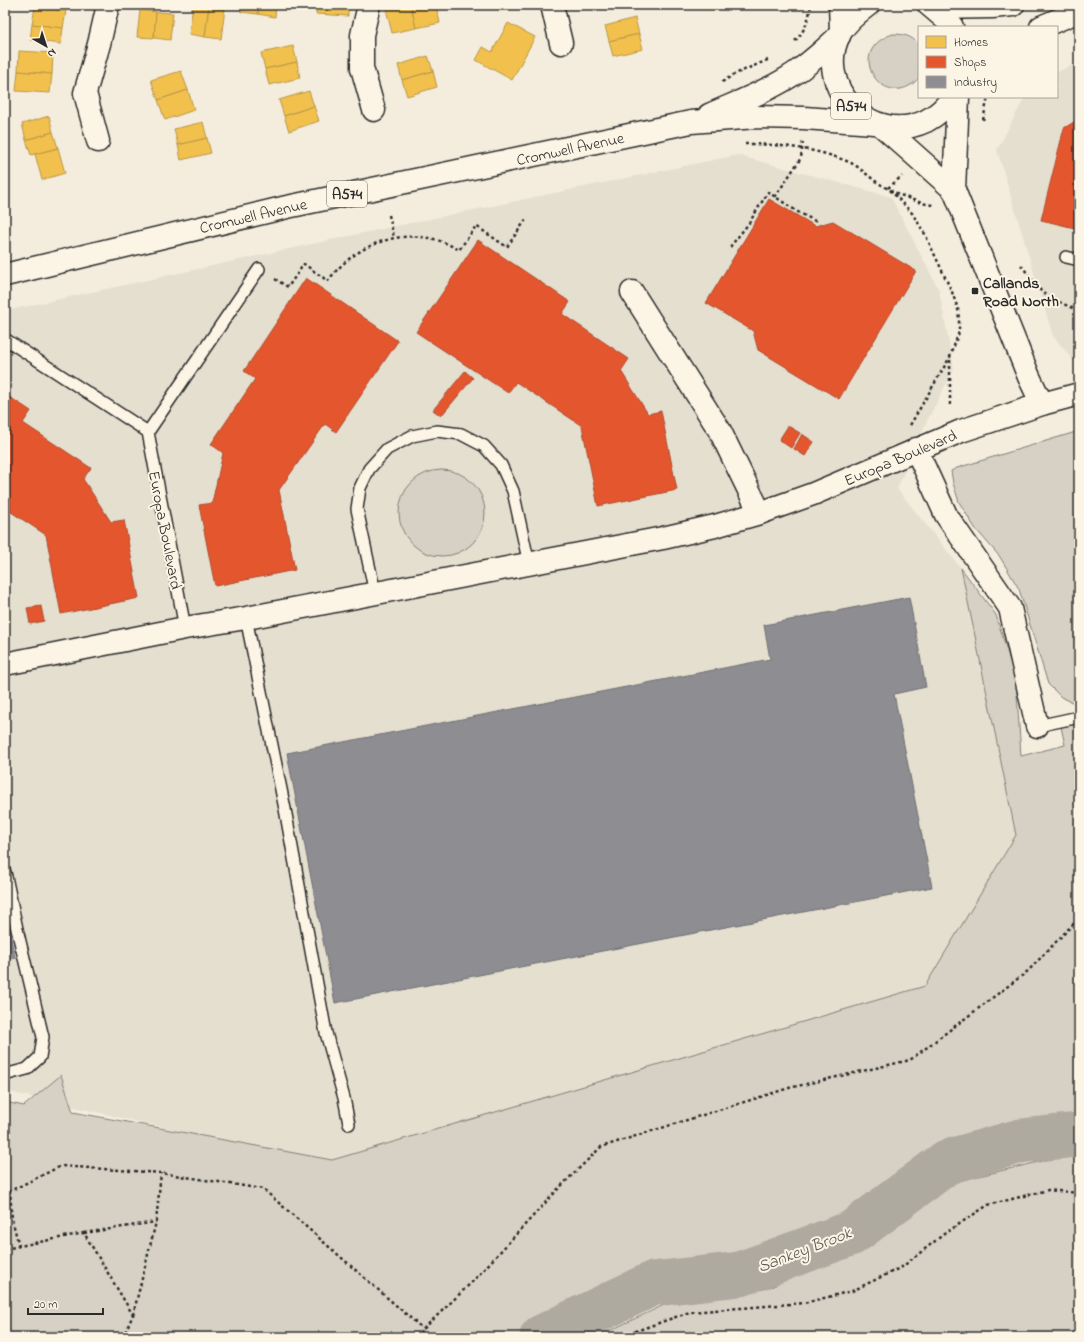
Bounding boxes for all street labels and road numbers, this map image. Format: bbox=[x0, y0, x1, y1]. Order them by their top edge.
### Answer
road number: A574 bbox=[831, 93, 871, 119]
street label: Cromwell Avenue bbox=[514, 127, 627, 173]
road number: A574 bbox=[327, 181, 367, 207]
street label: Cromwell Avenue bbox=[197, 193, 310, 241]
street label: Europa Boulevard bbox=[841, 424, 961, 493]
street label: Europa Boulevard bbox=[141, 469, 187, 592]

